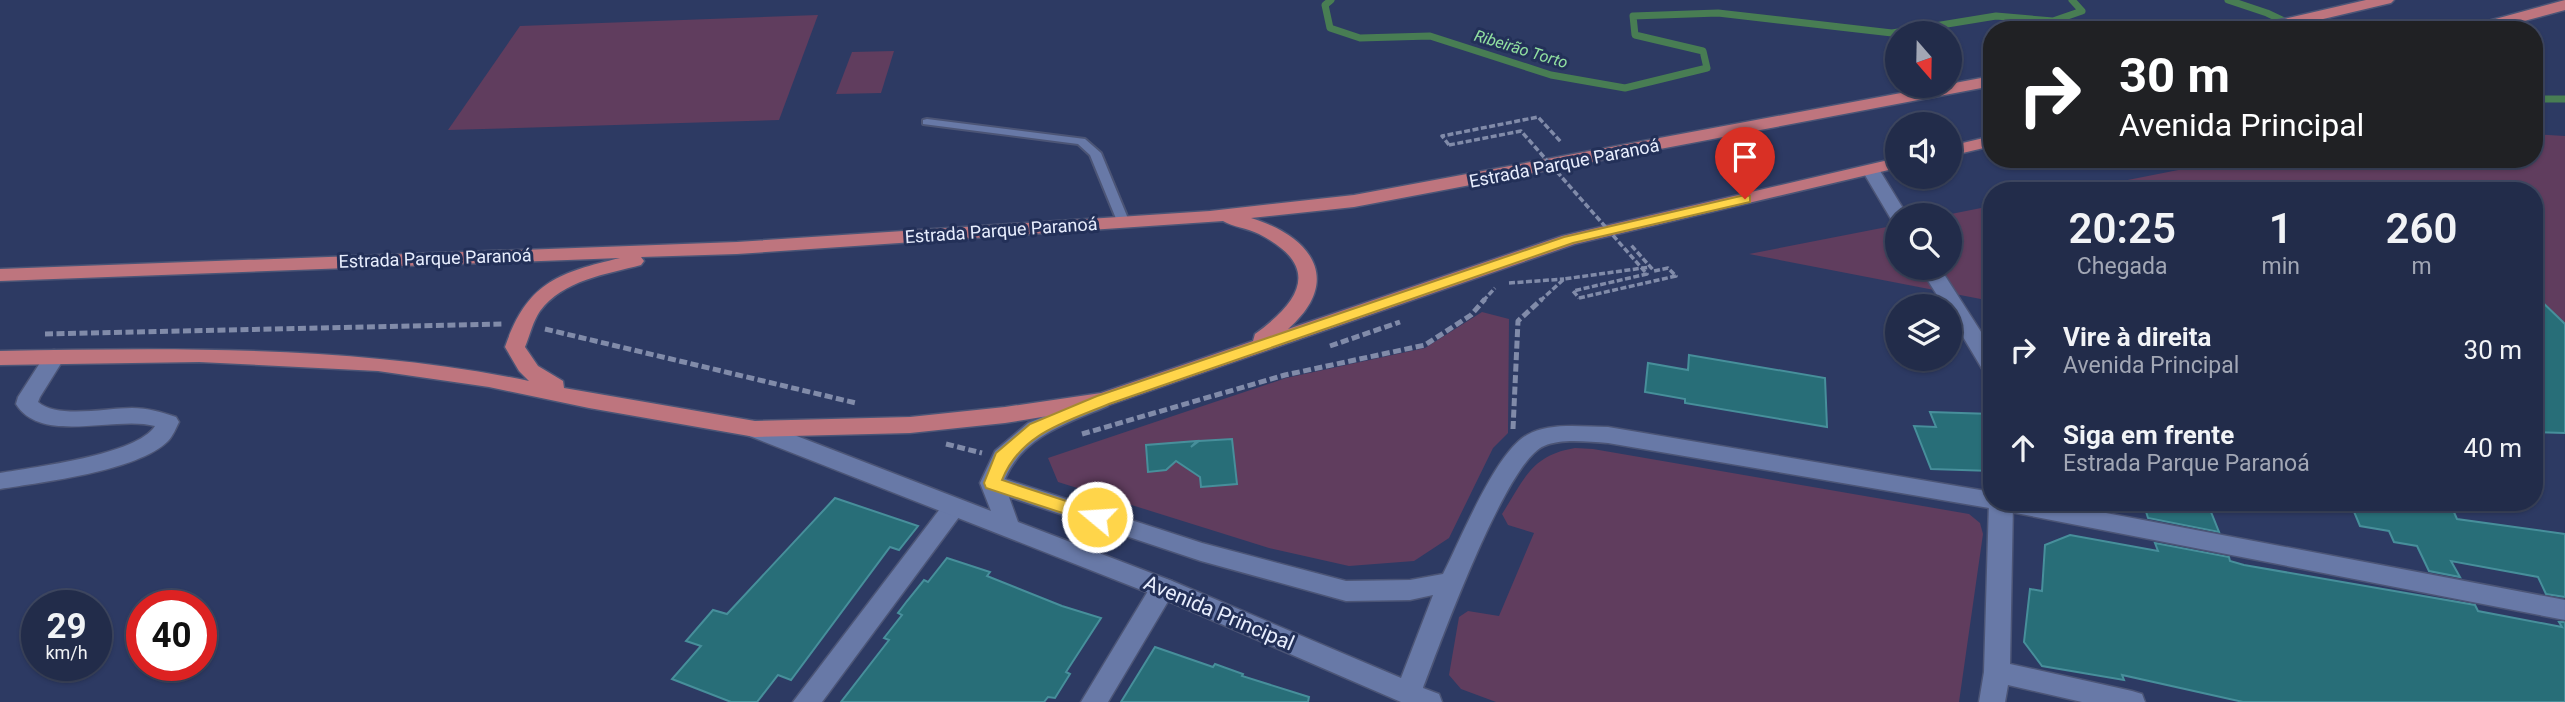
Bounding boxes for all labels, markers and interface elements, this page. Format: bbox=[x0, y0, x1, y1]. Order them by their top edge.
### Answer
north arrow bbox=[1885, 21, 1962, 98]
map controls bbox=[1885, 21, 1962, 371]
water label: Ribeirão Torto bbox=[1472, 26, 1570, 72]
text: 30 m bbox=[2119, 47, 2230, 104]
icon: right bbox=[2004, 49, 2095, 140]
text: Avenida Principal bbox=[2119, 106, 2364, 144]
button: sound bbox=[1885, 112, 1962, 189]
pin bbox=[1715, 127, 1775, 199]
street label: Estrada Parque Paranoá bbox=[1467, 134, 1661, 192]
icon: arrive bbox=[1726, 138, 1764, 176]
button: search bbox=[1885, 203, 1962, 280]
text: 20:25 bbox=[2069, 204, 2176, 253]
text: 1 bbox=[2269, 204, 2293, 253]
text: 260 bbox=[2385, 204, 2457, 253]
street label: Estrada Parque Paranoá bbox=[904, 213, 1098, 247]
street label: Estrada Parque Paranoá bbox=[338, 244, 532, 272]
text: Chegada bbox=[2077, 253, 2168, 280]
text: min bbox=[2261, 253, 2300, 280]
text: m bbox=[2411, 253, 2432, 280]
button: layers bbox=[1885, 294, 1962, 371]
text: Vire à direita bbox=[2063, 322, 2211, 352]
icon: right bbox=[2004, 331, 2042, 369]
text: 30 m bbox=[2464, 335, 2522, 365]
text: Avenida Principal bbox=[2063, 352, 2239, 379]
text: Siga em frente bbox=[2063, 420, 2234, 450]
icon: ahead bbox=[2004, 429, 2042, 467]
text: 40 m bbox=[2464, 433, 2522, 463]
text: Estrada Parque Paranoá bbox=[2063, 450, 2310, 477]
position arrow bbox=[1060, 480, 1134, 554]
street label: Avenida Principal bbox=[1140, 570, 1298, 656]
speed limit sign: 40 bbox=[126, 590, 217, 681]
text: 29 bbox=[46, 606, 87, 647]
text: km/h bbox=[45, 642, 88, 663]

